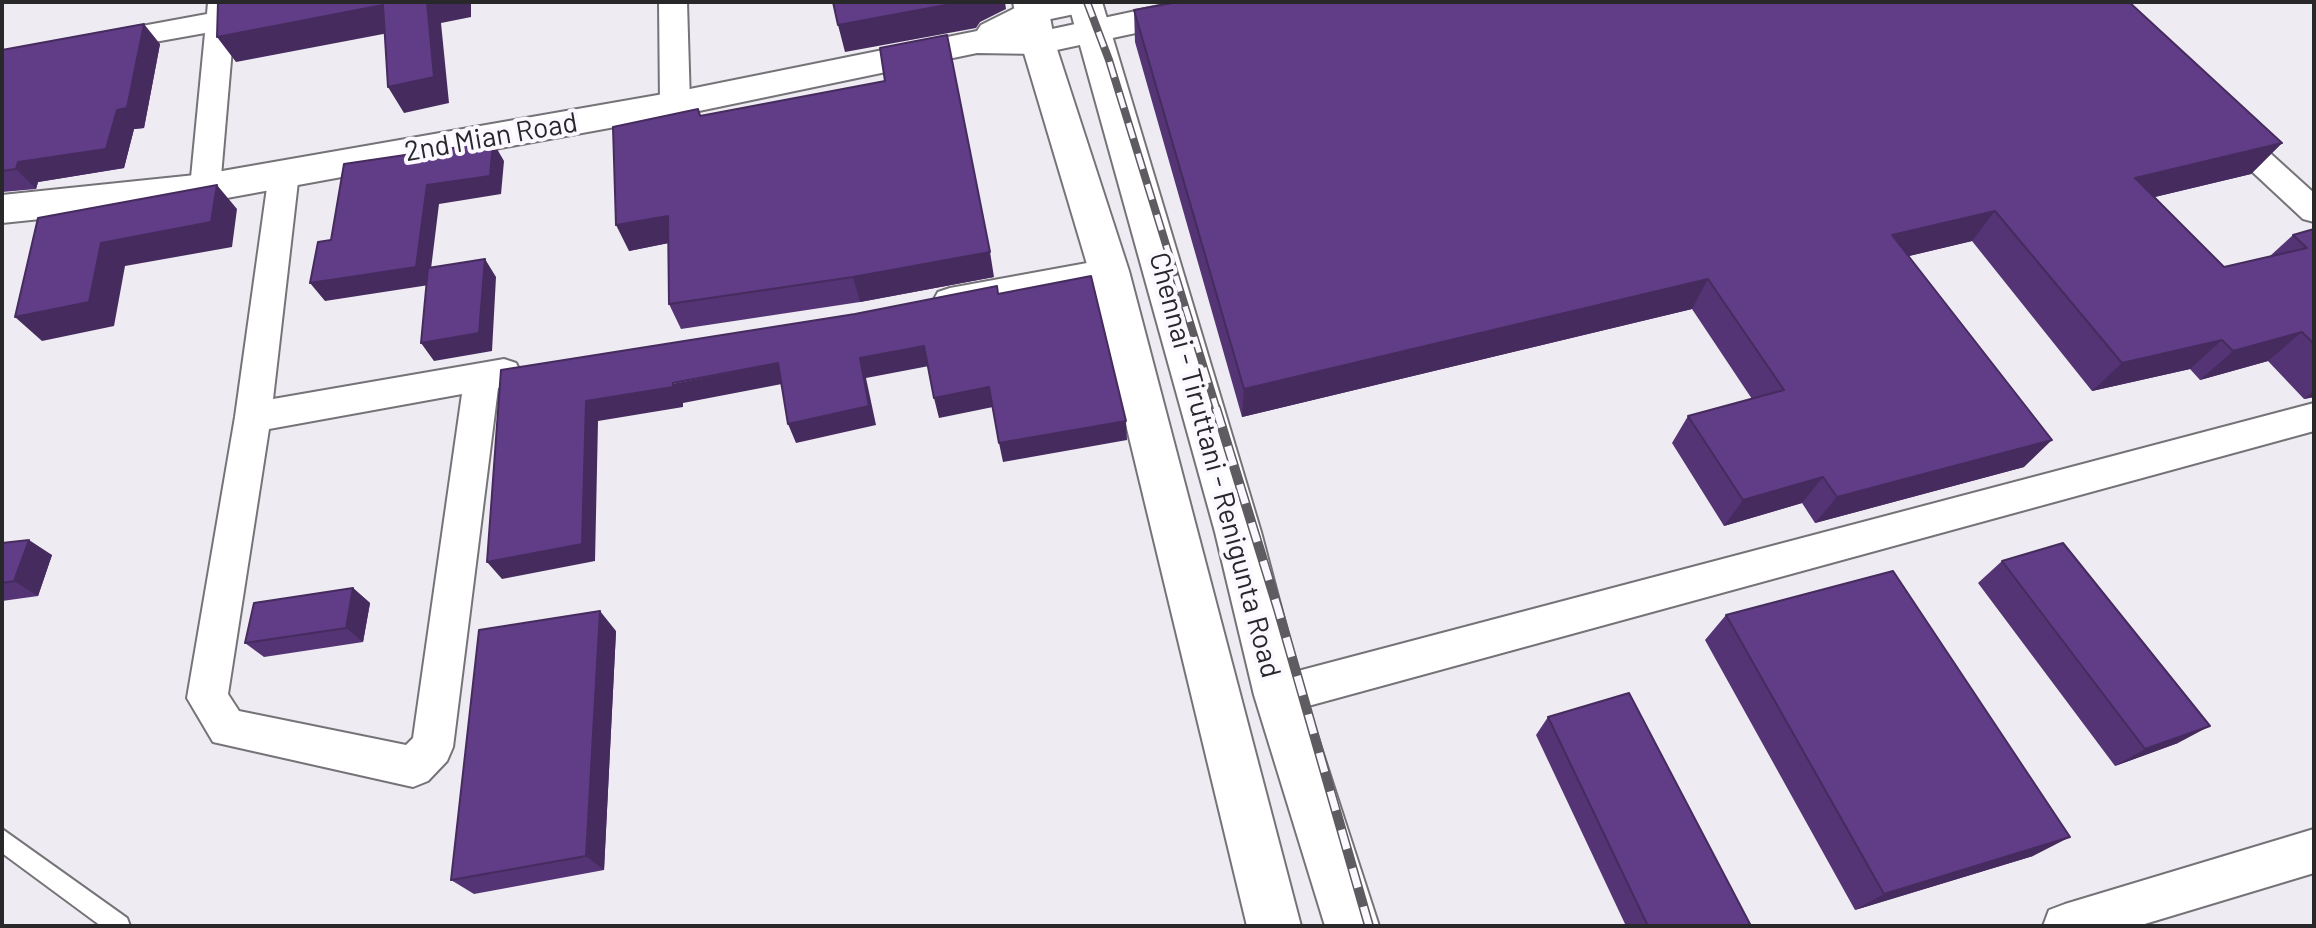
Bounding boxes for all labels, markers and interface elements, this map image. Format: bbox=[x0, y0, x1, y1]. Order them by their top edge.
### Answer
street label: 2nd Mian Road bbox=[402, 105, 580, 169]
street label: Chennai - Tiruttani - Renigunta Road bbox=[1142, 249, 1288, 681]

